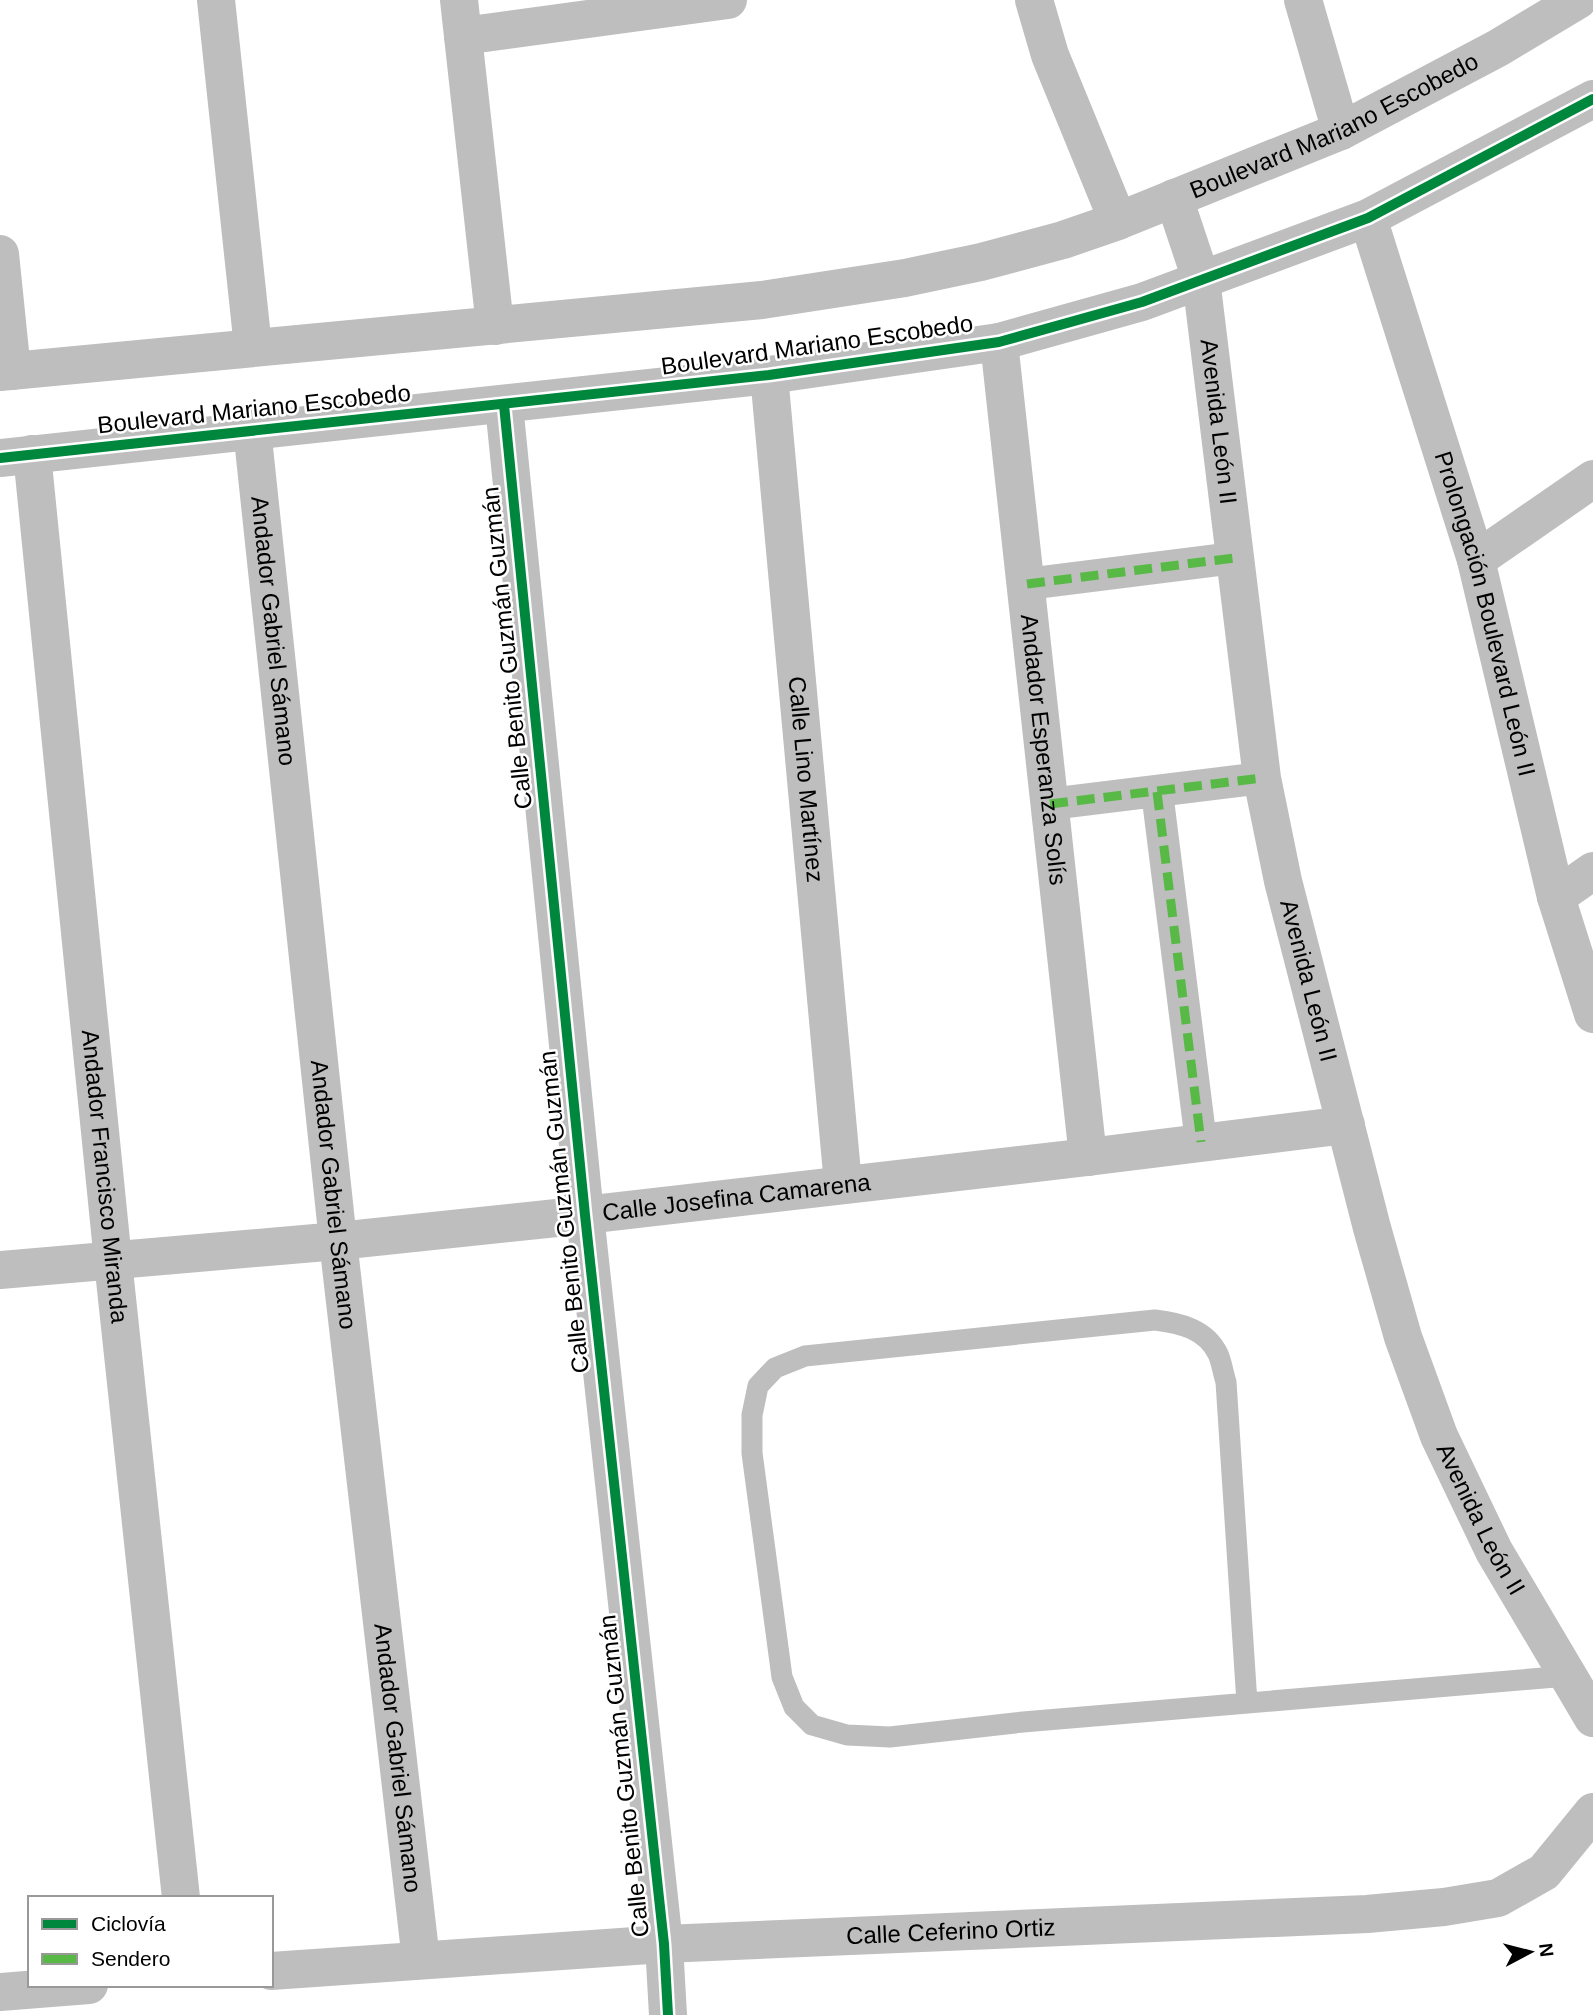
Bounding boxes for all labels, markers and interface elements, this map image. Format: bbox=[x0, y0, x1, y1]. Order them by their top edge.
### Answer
street label: Boulevard Mariano Escobedo bbox=[1186, 47, 1483, 204]
street label: Boulevard Mariano Escobedo bbox=[659, 309, 975, 380]
street label: Avenida León II bbox=[1195, 337, 1242, 506]
street label: Boulevard Mariano Escobedo bbox=[96, 379, 412, 438]
street label: Prolongación Boulevard León II bbox=[1430, 448, 1541, 779]
street label: Calle Benito Guzmán Guzmán bbox=[476, 485, 537, 811]
street label: Andador Gabriel Sámano bbox=[246, 495, 302, 767]
street label: Andador Esperanza Solís bbox=[1016, 613, 1072, 886]
street label: Calle Lino Martínez bbox=[784, 675, 829, 884]
street label: Avenida León II bbox=[1275, 896, 1343, 1064]
street label: Andador Francisco Miranda bbox=[77, 1028, 134, 1325]
street label: Calle Benito Guzmán Guzmán bbox=[533, 1049, 594, 1375]
street label: Andador Gabriel Sámano bbox=[306, 1058, 362, 1331]
street label: Calle Josefina Camarena bbox=[601, 1168, 872, 1226]
street label: Avenida León II bbox=[1431, 1439, 1531, 1599]
street label: Calle Benito Guzmán Guzmán bbox=[593, 1613, 654, 1939]
street label: Andador Gabriel Sámano bbox=[369, 1622, 427, 1894]
legend bbox=[28, 1896, 273, 1987]
text: Ciclovía bbox=[91, 1912, 166, 1935]
street label: Calle Ceferino Ortiz bbox=[846, 1913, 1056, 1949]
north arrow bbox=[1495, 1917, 1565, 1987]
text: N bbox=[1535, 1942, 1558, 1958]
text: Sendero bbox=[91, 1947, 170, 1970]

